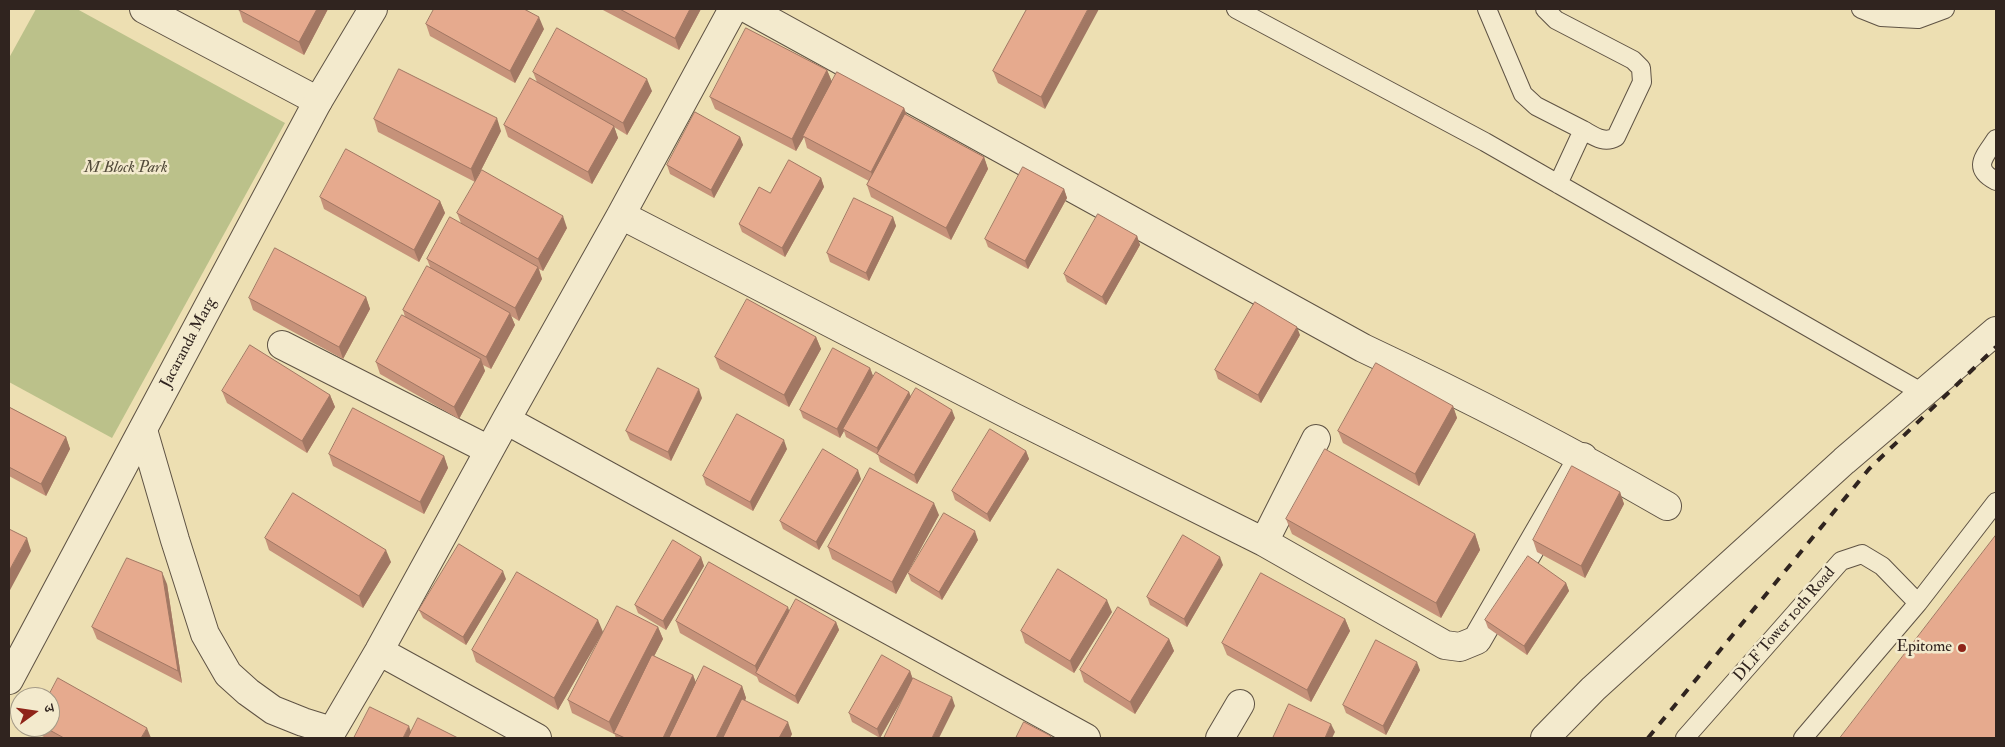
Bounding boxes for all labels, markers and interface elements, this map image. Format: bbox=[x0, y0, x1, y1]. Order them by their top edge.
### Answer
park label: M Block Park bbox=[84, 159, 168, 179]
street label: Jacaranda Marg bbox=[157, 294, 221, 392]
street label: DLF Tower 10th Road bbox=[1730, 564, 1840, 686]
place label: Epitome bbox=[1896, 638, 1952, 658]
marker: Epitome bbox=[1956, 642, 1968, 654]
north arrow bbox=[10, 687, 60, 737]
text: उ bbox=[40, 703, 58, 714]

